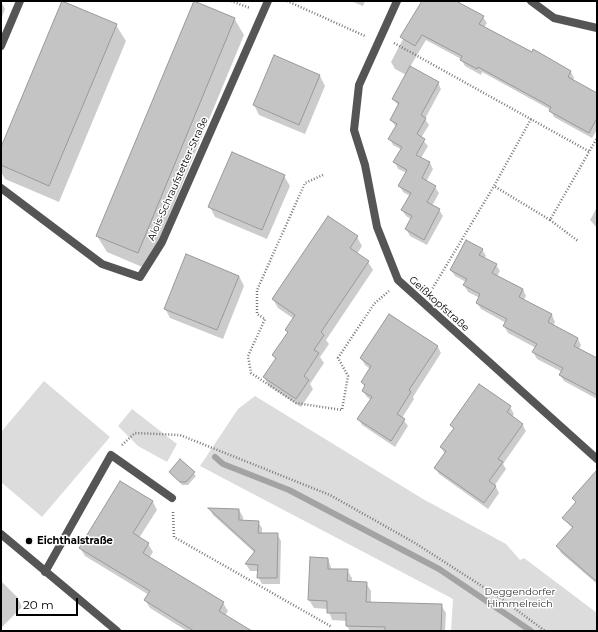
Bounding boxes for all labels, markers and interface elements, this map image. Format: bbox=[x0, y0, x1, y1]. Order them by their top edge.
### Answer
street label: Alois-Schraufstetter-Straße bbox=[145, 115, 211, 243]
street label: Geißkopfstraße bbox=[407, 274, 471, 334]
place label: Eichthalstraße bbox=[37, 535, 113, 547]
marker: Eichthalstraße bbox=[24, 536, 34, 546]
park label: Deggendorfer Himmelreich bbox=[484, 586, 556, 610]
scale bar bbox=[18, 590, 80, 616]
text: 20 m bbox=[23, 597, 54, 612]

